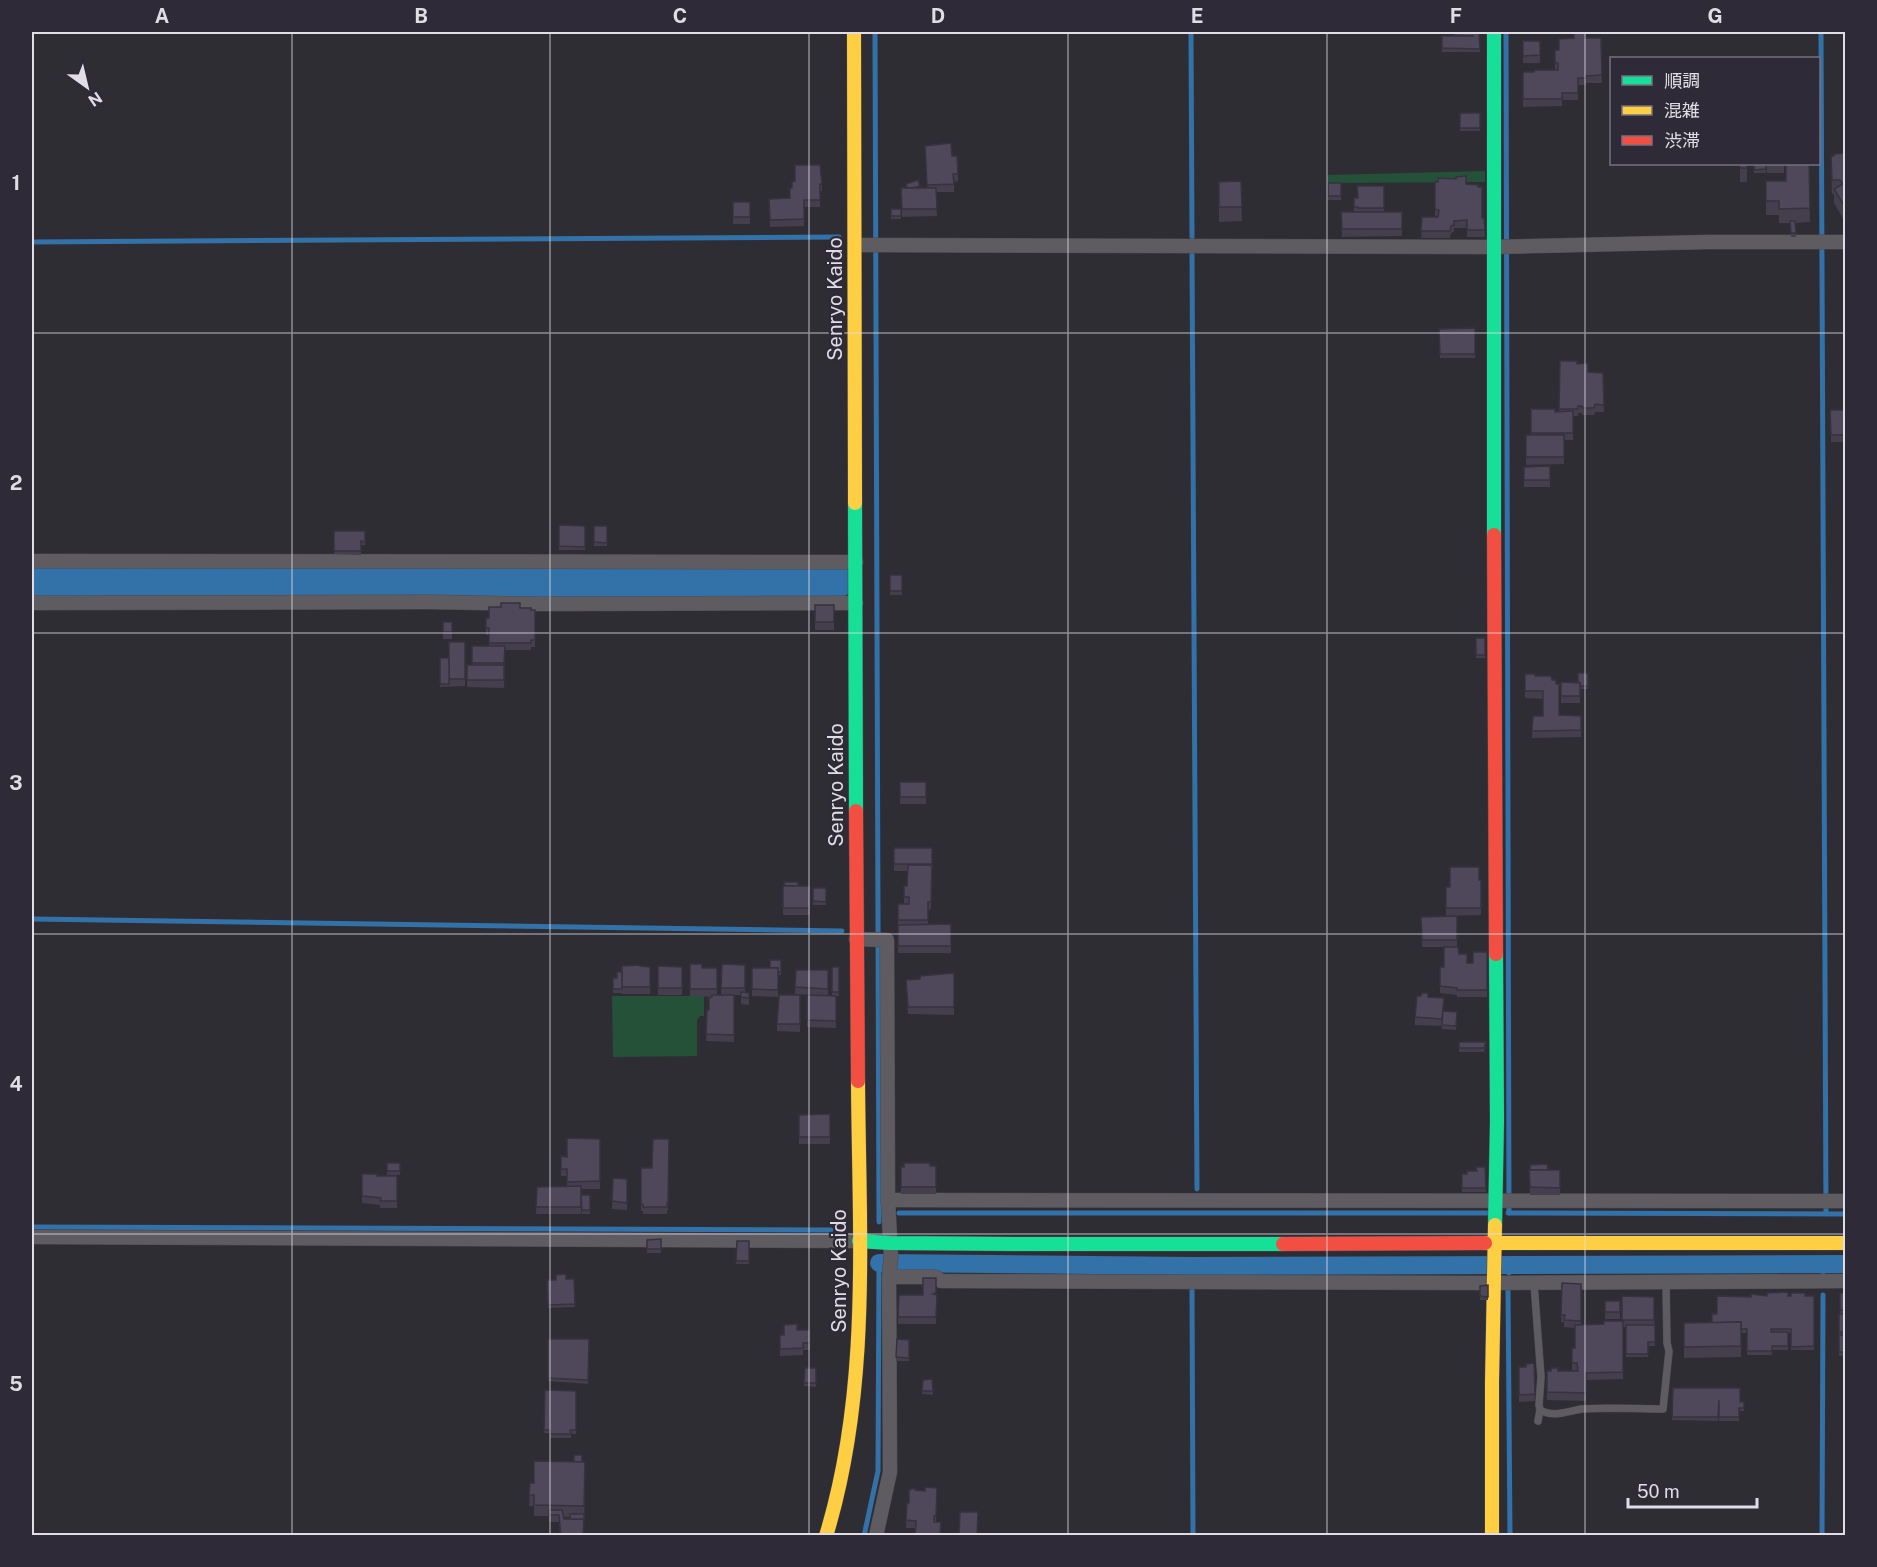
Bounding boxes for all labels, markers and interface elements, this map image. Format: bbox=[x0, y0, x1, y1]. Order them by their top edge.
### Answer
text: A bbox=[155, 4, 169, 28]
text: B bbox=[414, 4, 428, 28]
text: C bbox=[673, 4, 687, 28]
text: D bbox=[931, 4, 945, 28]
text: E bbox=[1191, 4, 1203, 28]
text: F bbox=[1450, 4, 1462, 28]
text: G bbox=[1707, 4, 1723, 28]
north arrow bbox=[57, 57, 117, 117]
legend bbox=[1610, 57, 1820, 165]
text: 順調 bbox=[1664, 70, 1700, 91]
text: N bbox=[85, 88, 106, 110]
text: 混雑 bbox=[1664, 100, 1700, 121]
text: 渋滞 bbox=[1664, 130, 1700, 151]
text: 1 bbox=[12, 171, 20, 195]
street label: Senryo Kaido bbox=[823, 237, 847, 361]
text: 2 bbox=[10, 471, 22, 495]
street label: Senryo Kaido bbox=[824, 723, 848, 847]
text: 3 bbox=[9, 771, 23, 795]
text: 4 bbox=[9, 1072, 23, 1096]
street label: Senryo Kaido bbox=[827, 1209, 851, 1333]
text: 5 bbox=[9, 1372, 23, 1396]
scale bar bbox=[1628, 1471, 1757, 1509]
text: 50 m bbox=[1637, 1481, 1680, 1502]

